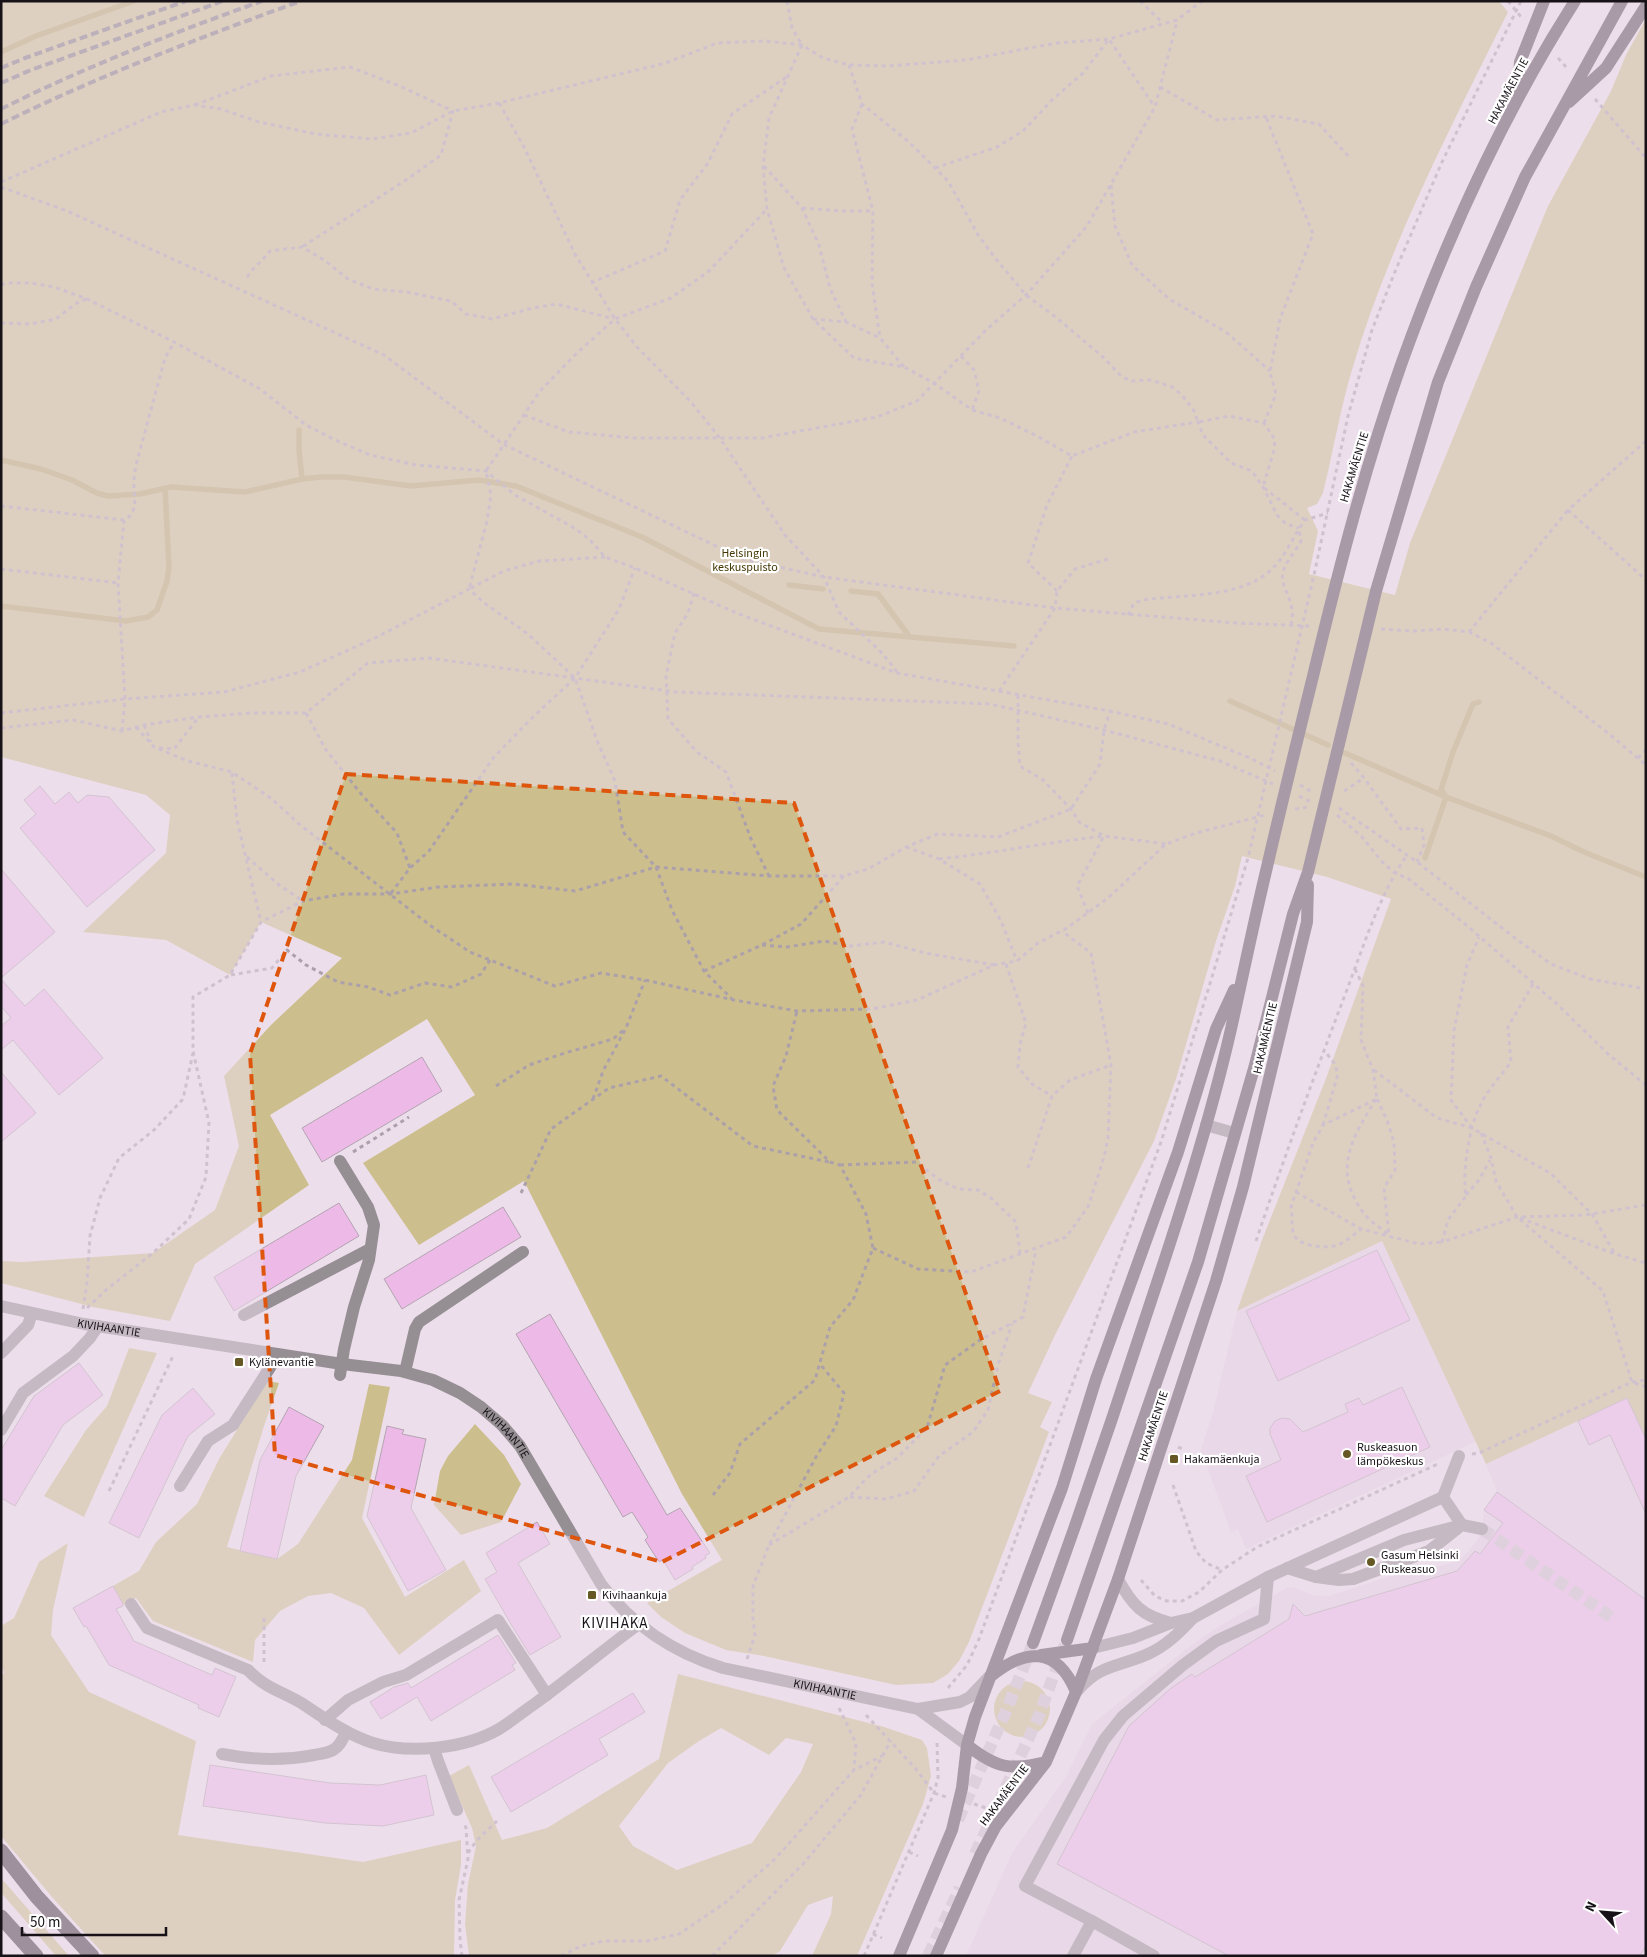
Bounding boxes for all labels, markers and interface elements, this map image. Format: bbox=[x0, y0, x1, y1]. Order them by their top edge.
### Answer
street label: HAKAMÄENTIE bbox=[1484, 55, 1533, 127]
street label: HAKAMÄENTIE bbox=[1336, 430, 1373, 505]
park label: Helsingin keskuspuisto bbox=[712, 545, 778, 576]
street label: HAKAMÄENTIE bbox=[1249, 1001, 1282, 1076]
street label: KIVIHAANTIE bbox=[75, 1315, 142, 1342]
place label: Kylänevantie bbox=[249, 1354, 314, 1371]
marker: Kylänevantie bbox=[233, 1356, 245, 1368]
street label: HAKAMÄENTIE bbox=[1134, 1389, 1173, 1463]
street label: KIVIHAANTIE bbox=[478, 1404, 533, 1462]
place label: Ruskeasuon lämpökeskus bbox=[1357, 1439, 1423, 1470]
marker: Ruskeasuon lämpökeskus bbox=[1341, 1448, 1353, 1460]
place label: Hakamäenkuja bbox=[1184, 1451, 1260, 1468]
marker: Hakamäenkuja bbox=[1168, 1453, 1180, 1465]
place label: Gasum Helsinki Ruskeasuo bbox=[1381, 1547, 1459, 1578]
marker: Gasum Helsinki Ruskeasuo bbox=[1365, 1556, 1377, 1568]
place label: Kivihaankuja bbox=[602, 1587, 667, 1604]
marker: Kivihaankuja bbox=[586, 1589, 598, 1601]
district label: KIVIHAKA bbox=[582, 1613, 648, 1634]
street label: KIVIHAANTIE bbox=[792, 1675, 858, 1705]
street label: HAKAMÄENTIE bbox=[976, 1761, 1033, 1830]
north arrow bbox=[1577, 1887, 1627, 1937]
text: N bbox=[1580, 1898, 1602, 1915]
scale bar bbox=[22, 1904, 166, 1936]
text: 50 m bbox=[30, 1912, 60, 1933]

